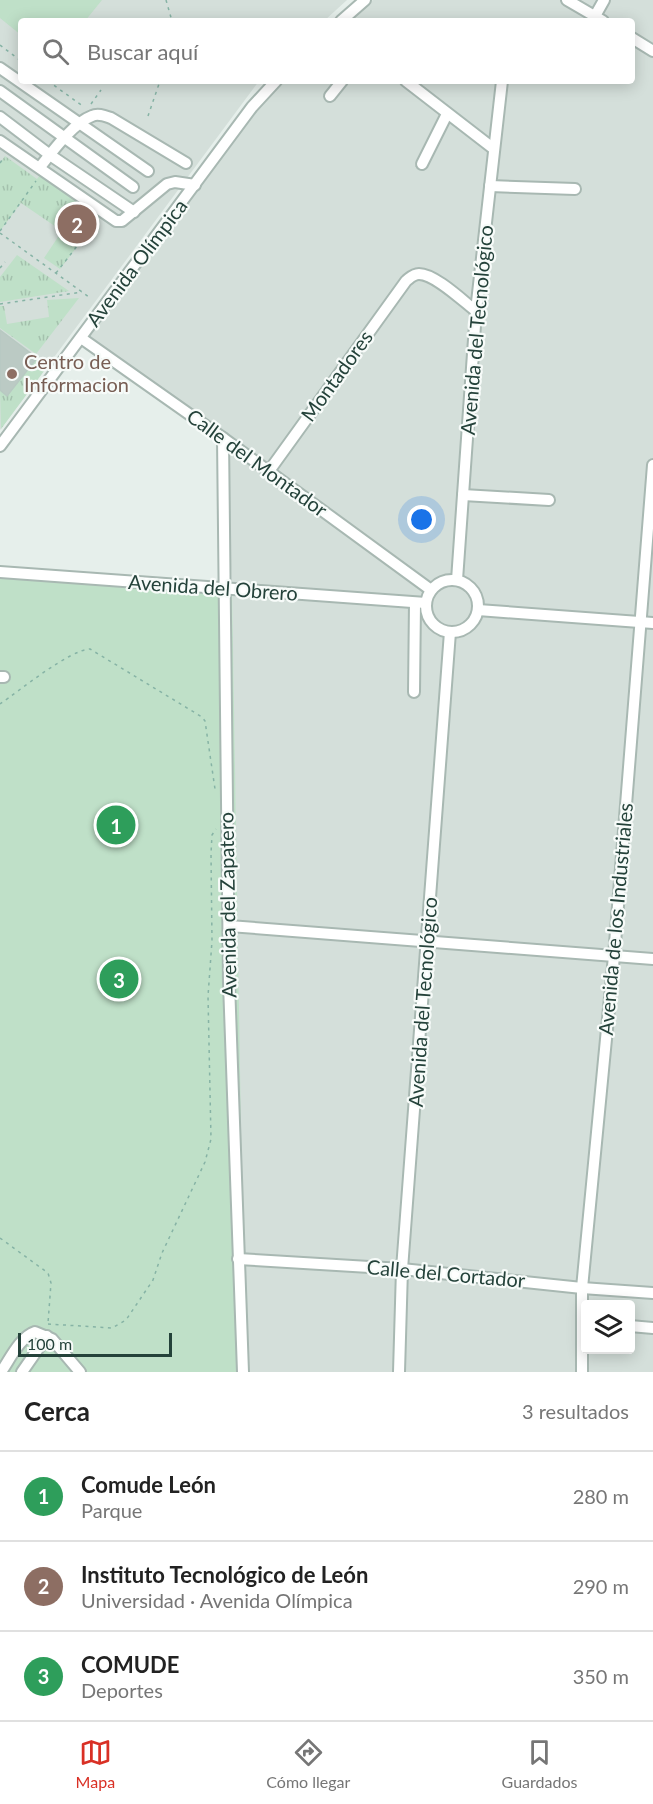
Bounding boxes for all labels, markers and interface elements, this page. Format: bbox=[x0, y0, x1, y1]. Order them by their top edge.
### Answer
search box bbox=[18, 18, 635, 84]
icon: search bbox=[39, 35, 72, 68]
text: Buscar aquí bbox=[87, 38, 198, 65]
street label: Avenida Olímpica bbox=[81, 194, 192, 331]
pin: 2 bbox=[58, 202, 97, 246]
street label: Avenida del Tecnológico bbox=[455, 224, 497, 436]
street label: Montadores bbox=[295, 325, 377, 425]
place label: Centro de Informacion bbox=[24, 349, 129, 396]
marker: Centro de Informacion bbox=[5, 367, 19, 381]
street label: Calle del Montador bbox=[183, 403, 333, 522]
your location bbox=[407, 505, 436, 534]
street label: Avenida del Obrero bbox=[128, 569, 299, 605]
pin: 1 bbox=[96, 802, 136, 848]
street label: Avenida de los Industriales bbox=[593, 802, 637, 1036]
street label: Avenida del Zapatero bbox=[213, 812, 241, 998]
street label: Avenida del Tecnológico bbox=[403, 896, 441, 1108]
pin: 3 bbox=[100, 956, 138, 1002]
street label: Calle del Cortador bbox=[366, 1254, 527, 1292]
map controls bbox=[581, 1300, 635, 1354]
button: layers bbox=[581, 1300, 635, 1354]
scale bar bbox=[18, 1330, 172, 1358]
text: 100 m bbox=[27, 1334, 72, 1353]
text: Cerca bbox=[24, 1395, 90, 1427]
text: 3 resultados bbox=[522, 1399, 629, 1423]
text: Comude León bbox=[81, 1471, 216, 1498]
text: 1 bbox=[38, 1484, 49, 1508]
text: 280 m bbox=[573, 1484, 629, 1508]
text: Parque bbox=[81, 1498, 142, 1522]
text: Instituto Tecnológico de León bbox=[81, 1561, 368, 1588]
text: 2 bbox=[38, 1574, 49, 1598]
text: 290 m bbox=[573, 1574, 629, 1598]
text: Universidad · Avenida Olímpica bbox=[81, 1588, 353, 1612]
text: COMUDE bbox=[81, 1651, 180, 1678]
text: 3 bbox=[38, 1664, 49, 1688]
text: 350 m bbox=[573, 1664, 629, 1688]
text: Deportes bbox=[81, 1678, 163, 1702]
tab: Mapa bbox=[76, 1736, 115, 1791]
tab: Cómo llegar bbox=[266, 1736, 350, 1791]
tab: Guardados bbox=[502, 1736, 577, 1791]

